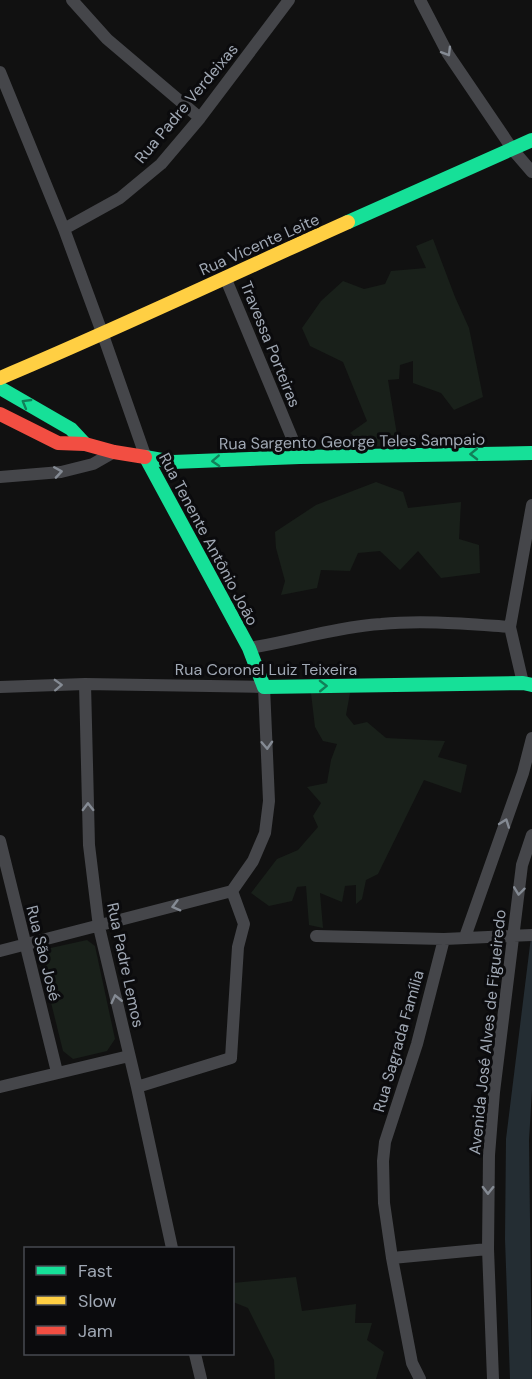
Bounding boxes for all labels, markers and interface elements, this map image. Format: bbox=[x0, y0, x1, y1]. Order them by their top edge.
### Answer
street label: Rua Padre Verdeixas bbox=[130, 39, 243, 168]
one-way arrow bbox=[440, 45, 451, 56]
street label: Rua Vicente Leite bbox=[196, 209, 322, 280]
street label: Travessa Porteiras bbox=[236, 278, 305, 410]
one-way arrow bbox=[22, 399, 32, 411]
street label: Rua Sargento George Teles Sampaio bbox=[219, 429, 485, 454]
one-way arrow bbox=[469, 448, 478, 460]
street label: Rua Tenente Antônio João bbox=[154, 449, 263, 629]
one-way arrow bbox=[211, 454, 220, 467]
one-way arrow bbox=[54, 467, 63, 479]
street label: Rua Coronel Luiz Teixeira bbox=[175, 659, 357, 680]
one-way arrow bbox=[54, 678, 63, 691]
one-way arrow bbox=[318, 680, 327, 692]
one-way arrow bbox=[260, 741, 273, 750]
one-way arrow bbox=[81, 802, 94, 811]
one-way arrow bbox=[498, 818, 511, 829]
one-way arrow bbox=[514, 887, 526, 896]
one-way arrow bbox=[171, 899, 181, 912]
street label: Rua Padre Lemos bbox=[102, 901, 149, 1029]
street label: Rua São José bbox=[21, 903, 66, 1003]
street label: Avenida José Alves de Figueiredo bbox=[464, 908, 511, 1156]
street label: Rua Sagrada Família bbox=[368, 968, 429, 1115]
one-way arrow bbox=[110, 994, 123, 1004]
one-way arrow bbox=[482, 1185, 495, 1194]
legend bbox=[24, 1247, 234, 1355]
text: Fast bbox=[78, 1259, 113, 1283]
text: Slow bbox=[78, 1289, 117, 1313]
text: Jam bbox=[78, 1319, 113, 1343]

